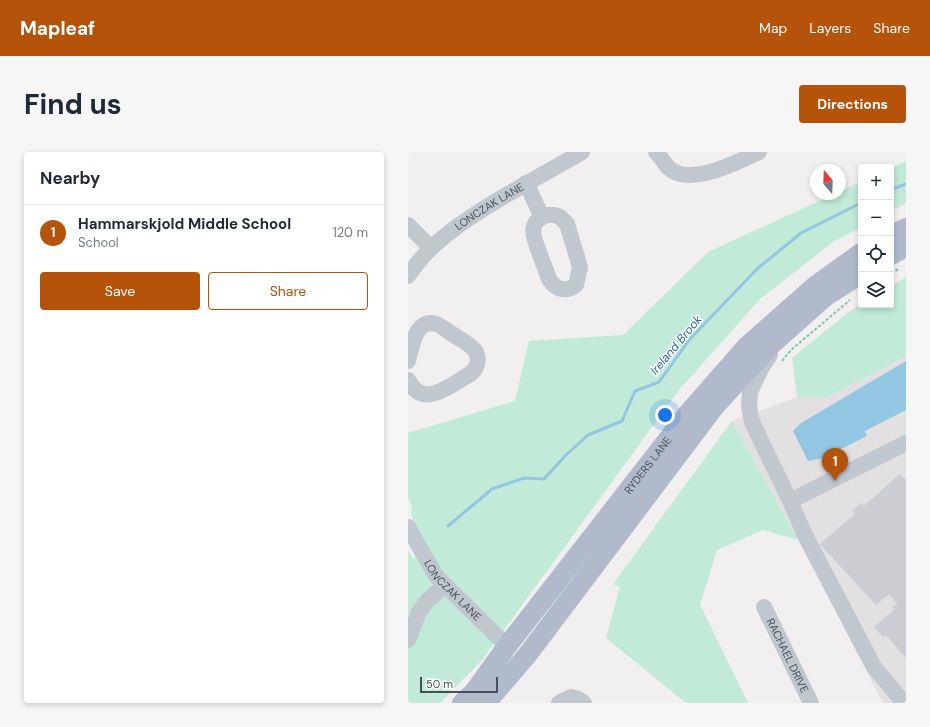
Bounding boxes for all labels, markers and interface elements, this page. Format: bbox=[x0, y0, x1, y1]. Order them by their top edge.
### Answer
text: Mapleaf bbox=[20, 16, 95, 41]
text: Map bbox=[759, 19, 787, 37]
text: Layers bbox=[809, 19, 851, 37]
text: Share bbox=[873, 19, 910, 37]
button: Directions bbox=[799, 85, 906, 123]
text: Find us bbox=[24, 86, 122, 123]
north arrow bbox=[810, 164, 846, 200]
map controls bbox=[858, 164, 894, 308]
button: + bbox=[858, 164, 894, 200]
text: Nearby bbox=[40, 167, 100, 189]
street label: LONCZAK LANE bbox=[452, 180, 526, 233]
button: − bbox=[858, 200, 894, 236]
text: Hammarskjold Middle School bbox=[78, 214, 291, 234]
text: 1 bbox=[51, 224, 55, 241]
text: 120 m bbox=[333, 224, 368, 241]
text: School bbox=[78, 234, 119, 251]
button: locate bbox=[858, 236, 894, 272]
button: Save bbox=[40, 272, 200, 310]
button: Share bbox=[208, 272, 368, 310]
button: layers bbox=[858, 272, 894, 308]
water label: Ireland Brook bbox=[646, 311, 706, 378]
your location bbox=[655, 405, 675, 425]
street label: RYDERS LANE bbox=[621, 434, 675, 497]
pin: 1 bbox=[822, 448, 848, 481]
street label: LONCZAK LANE bbox=[421, 557, 484, 624]
street label: RACHAEL DRIVE bbox=[764, 616, 812, 695]
scale bar bbox=[420, 675, 498, 694]
text: 50 m bbox=[426, 677, 453, 691]

